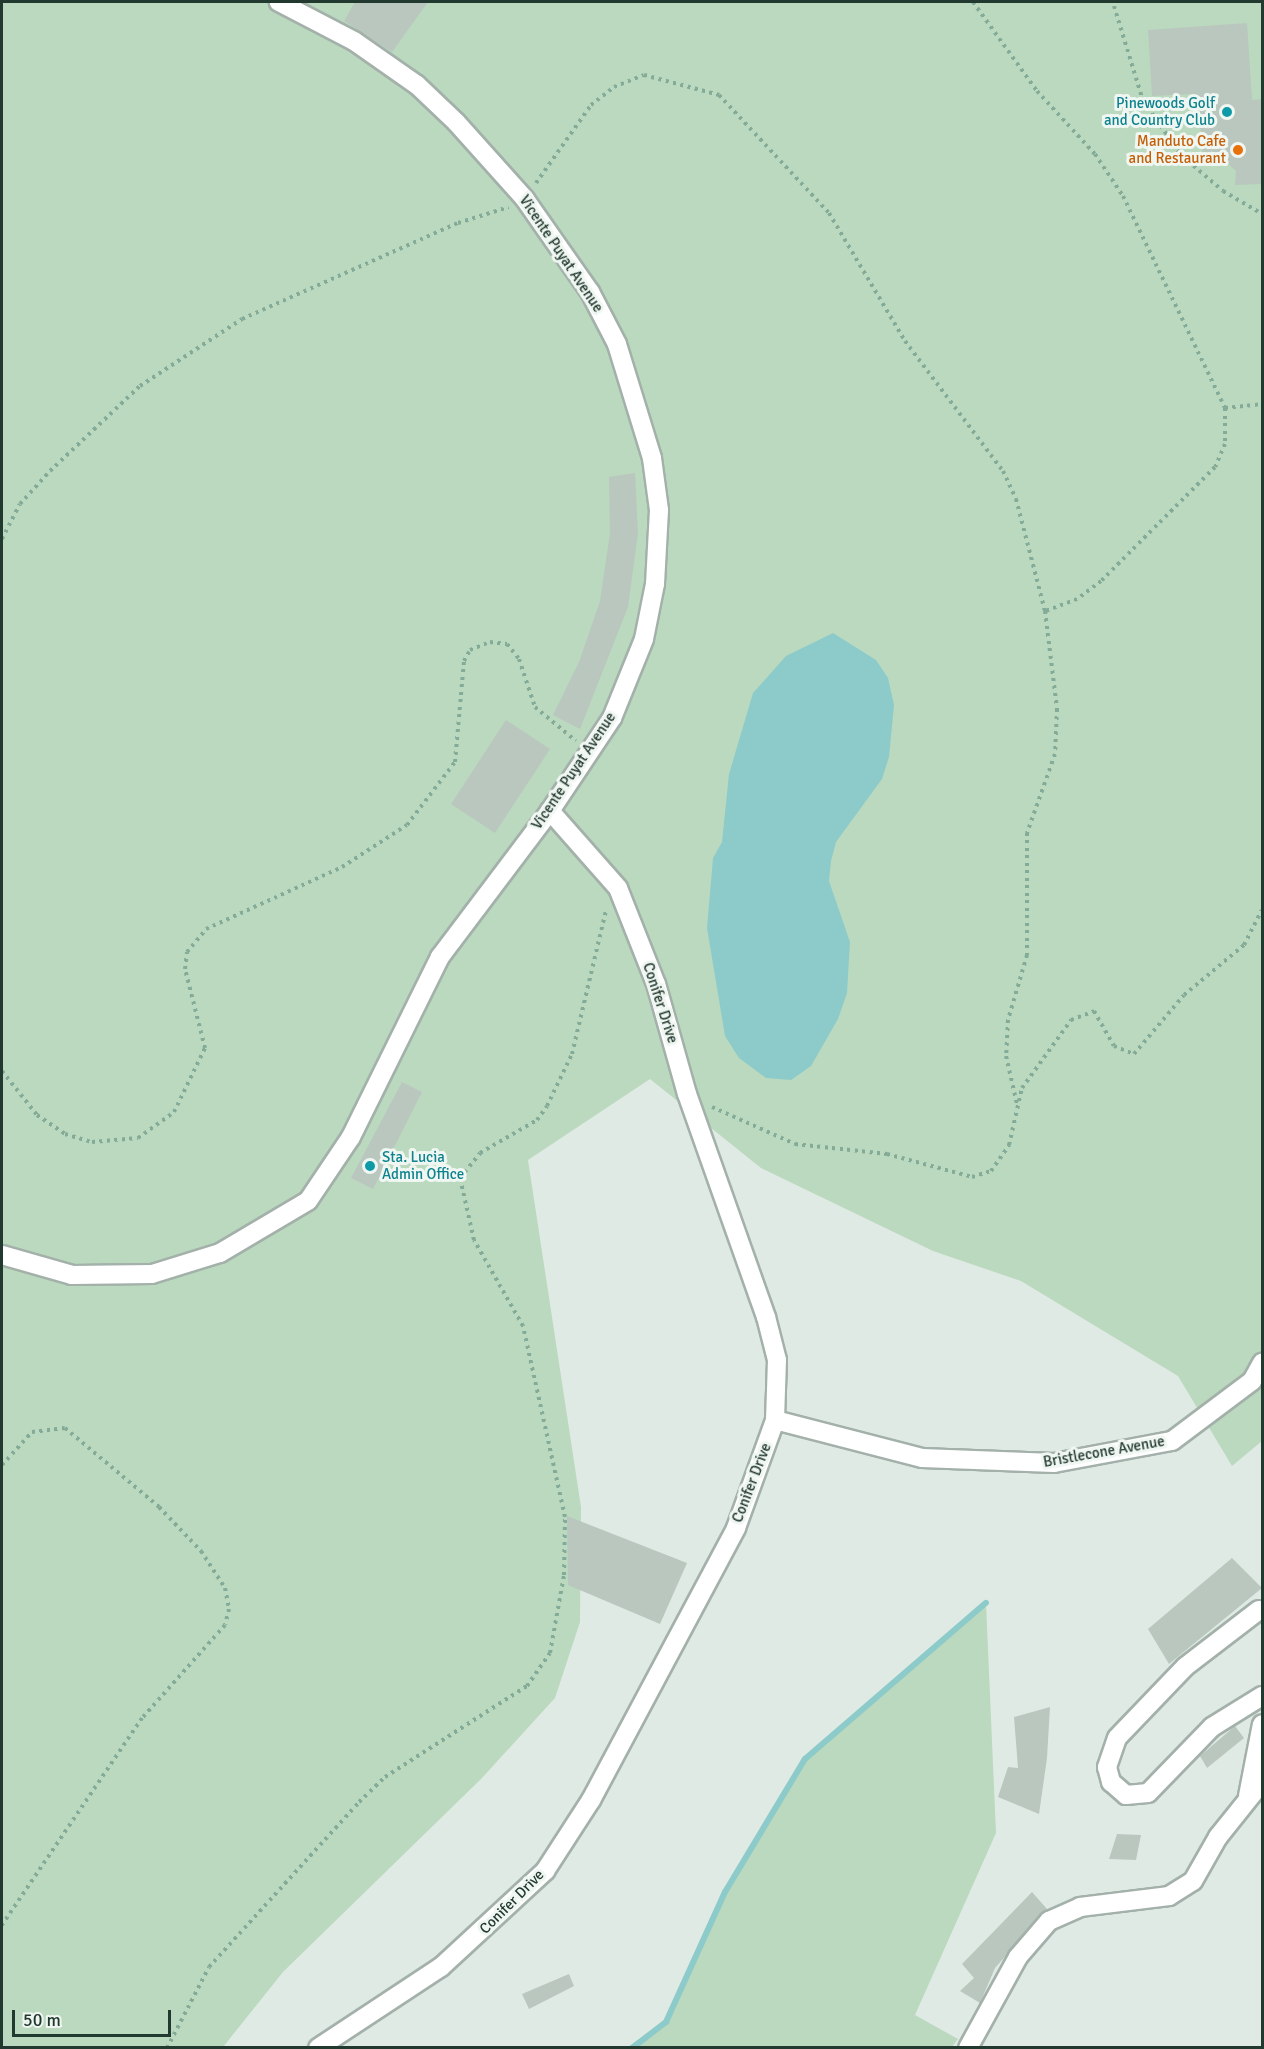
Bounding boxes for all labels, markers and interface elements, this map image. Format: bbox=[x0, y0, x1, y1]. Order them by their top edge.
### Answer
place label: Pinewoods Golf and Country Club bbox=[1104, 94, 1215, 129]
marker: Pinewoods Golf and Country Club bbox=[1220, 105, 1234, 119]
place label: Manduto Cafe and Restaurant bbox=[1129, 132, 1226, 167]
marker: Manduto Cafe and Restaurant bbox=[1231, 143, 1245, 157]
street label: Vicente Puyat Avenue bbox=[515, 192, 607, 316]
street label: Vicente Puyat Avenue bbox=[528, 709, 620, 833]
street label: Conifer Drive bbox=[639, 960, 681, 1046]
place label: Sta. Lucia Admin Office bbox=[382, 1148, 464, 1183]
marker: Sta. Lucia Admin Office bbox=[363, 1159, 377, 1173]
street label: Bristlecone Avenue bbox=[1042, 1432, 1166, 1472]
street label: Conifer Drive bbox=[729, 1441, 775, 1525]
street label: Conifer Drive bbox=[476, 1866, 548, 1938]
scale bar bbox=[15, 1998, 174, 2036]
text: 50 m bbox=[23, 2009, 61, 2031]

